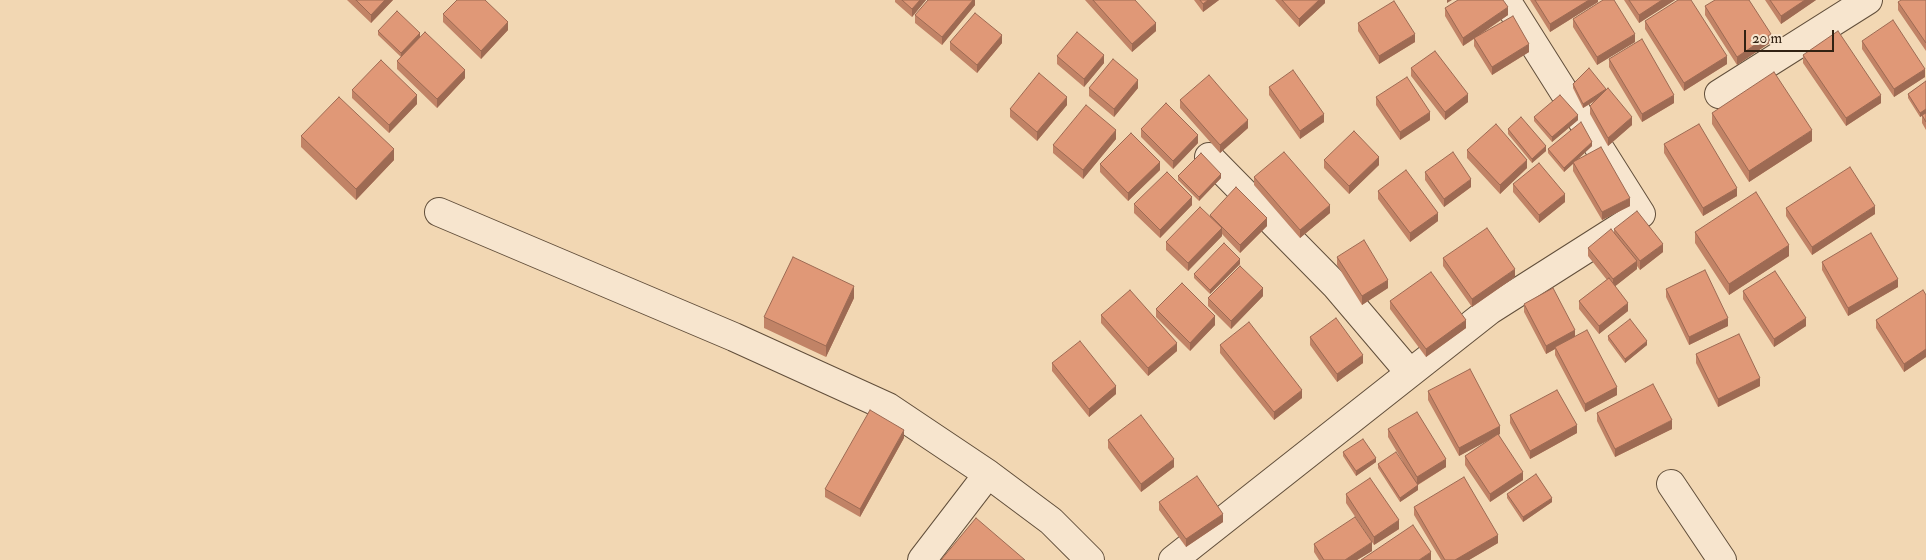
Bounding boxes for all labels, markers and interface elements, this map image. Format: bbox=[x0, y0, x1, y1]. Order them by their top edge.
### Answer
scale bar bbox=[1746, 20, 1836, 52]
text: 20 m bbox=[1752, 29, 1782, 48]

